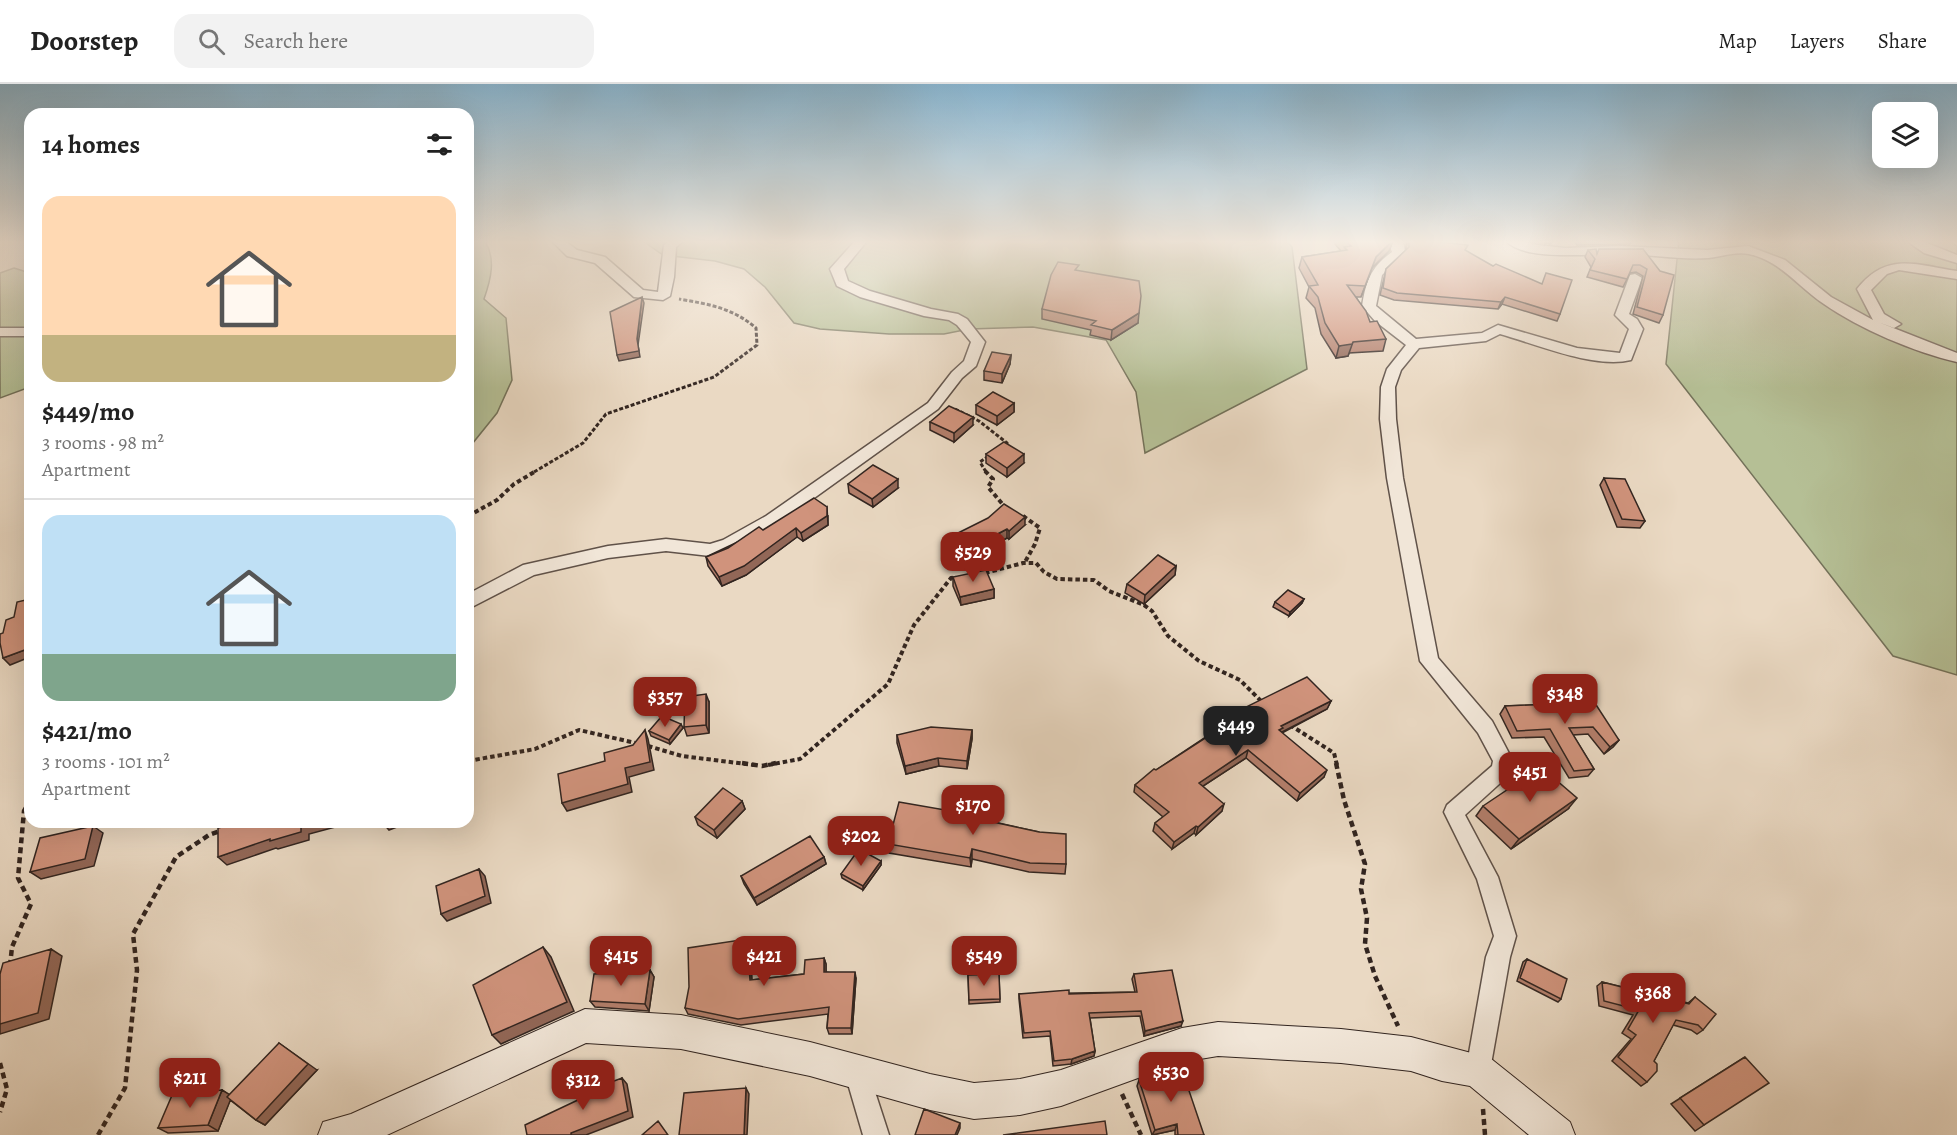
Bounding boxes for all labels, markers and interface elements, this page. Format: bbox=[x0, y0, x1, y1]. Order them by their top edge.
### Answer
search box bbox=[174, 14, 594, 68]
text: Doorstep bbox=[30, 22, 138, 60]
icon: search bbox=[195, 25, 228, 58]
text: Search here bbox=[243, 26, 348, 56]
text: Map bbox=[1718, 27, 1757, 55]
text: Layers bbox=[1790, 27, 1845, 55]
text: Share bbox=[1878, 27, 1927, 55]
map controls bbox=[1872, 102, 1938, 168]
button: layers bbox=[1872, 102, 1938, 168]
text: 14 homes bbox=[42, 127, 140, 162]
icon: filters bbox=[423, 128, 456, 161]
icon: home bbox=[195, 235, 303, 343]
text: $449/mo bbox=[42, 394, 134, 429]
text: 3 rooms · 98 m² bbox=[42, 429, 164, 456]
text: Apartment bbox=[42, 456, 131, 483]
pin: $529 bbox=[937, 532, 1009, 583]
text: $529 bbox=[955, 538, 991, 565]
icon: home bbox=[195, 554, 303, 662]
pin: $348 bbox=[1529, 674, 1601, 725]
pin: $357 bbox=[629, 677, 701, 728]
text: $348 bbox=[1547, 680, 1583, 707]
text: $357 bbox=[648, 683, 683, 710]
pin: $449 bbox=[1200, 706, 1272, 757]
text: $449 bbox=[1217, 712, 1255, 739]
text: $421/mo bbox=[42, 713, 132, 748]
text: 3 rooms · 101 m² bbox=[42, 748, 170, 775]
pin: $451 bbox=[1494, 752, 1566, 803]
text: $451 bbox=[1513, 758, 1547, 785]
text: Apartment bbox=[42, 775, 131, 802]
pin: $170 bbox=[937, 785, 1009, 836]
text: $170 bbox=[955, 791, 991, 818]
pin: $202 bbox=[825, 816, 897, 867]
text: $202 bbox=[842, 822, 880, 849]
pin: $415 bbox=[585, 936, 657, 987]
pin: $421 bbox=[728, 936, 800, 987]
pin: $549 bbox=[948, 936, 1020, 987]
text: $415 bbox=[604, 942, 638, 969]
text: $421 bbox=[746, 942, 782, 969]
text: $549 bbox=[966, 942, 1002, 969]
pin: $368 bbox=[1617, 973, 1689, 1024]
text: $368 bbox=[1635, 979, 1671, 1006]
pin: $530 bbox=[1135, 1052, 1207, 1103]
pin: $211 bbox=[154, 1058, 226, 1109]
text: $530 bbox=[1153, 1058, 1189, 1085]
pin: $312 bbox=[547, 1060, 619, 1111]
text: $211 bbox=[173, 1064, 207, 1091]
text: $312 bbox=[566, 1066, 600, 1093]

